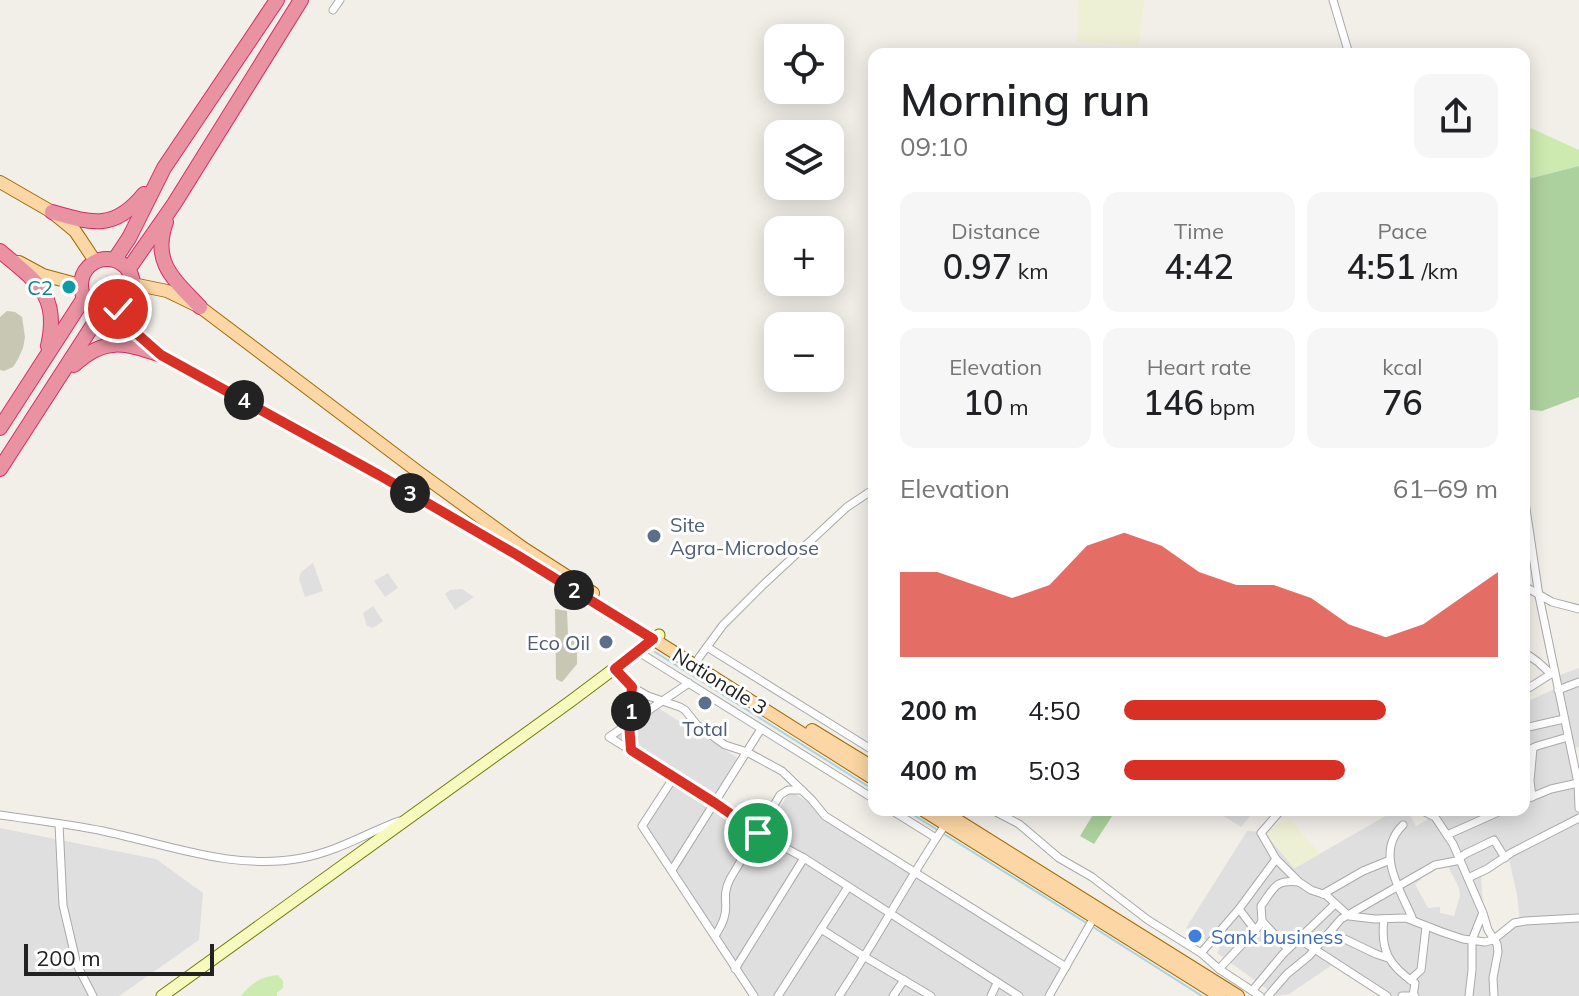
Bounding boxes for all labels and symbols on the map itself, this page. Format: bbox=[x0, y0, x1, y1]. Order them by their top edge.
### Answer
place label: C2 bbox=[27, 275, 53, 300]
pin bbox=[84, 275, 152, 343]
marker: C2 bbox=[60, 278, 78, 296]
pin: 4 bbox=[224, 380, 264, 420]
pin: 3 bbox=[390, 473, 430, 513]
place label: Site Agra-Microdose bbox=[670, 512, 819, 560]
marker: Site Agra-Microdose bbox=[645, 527, 663, 545]
pin: 2 bbox=[554, 570, 594, 610]
place label: Eco Oil bbox=[527, 630, 590, 655]
marker: Eco Oil bbox=[597, 633, 615, 651]
street label: Nationale 3 bbox=[668, 642, 772, 720]
pin: 1 bbox=[611, 691, 651, 731]
marker: Total bbox=[696, 694, 714, 712]
place label: Total bbox=[682, 716, 728, 741]
pin bbox=[724, 799, 792, 867]
place label: Sank business bbox=[1211, 924, 1343, 949]
marker: Sank business bbox=[1186, 927, 1204, 945]
scale bar bbox=[24, 940, 214, 976]

